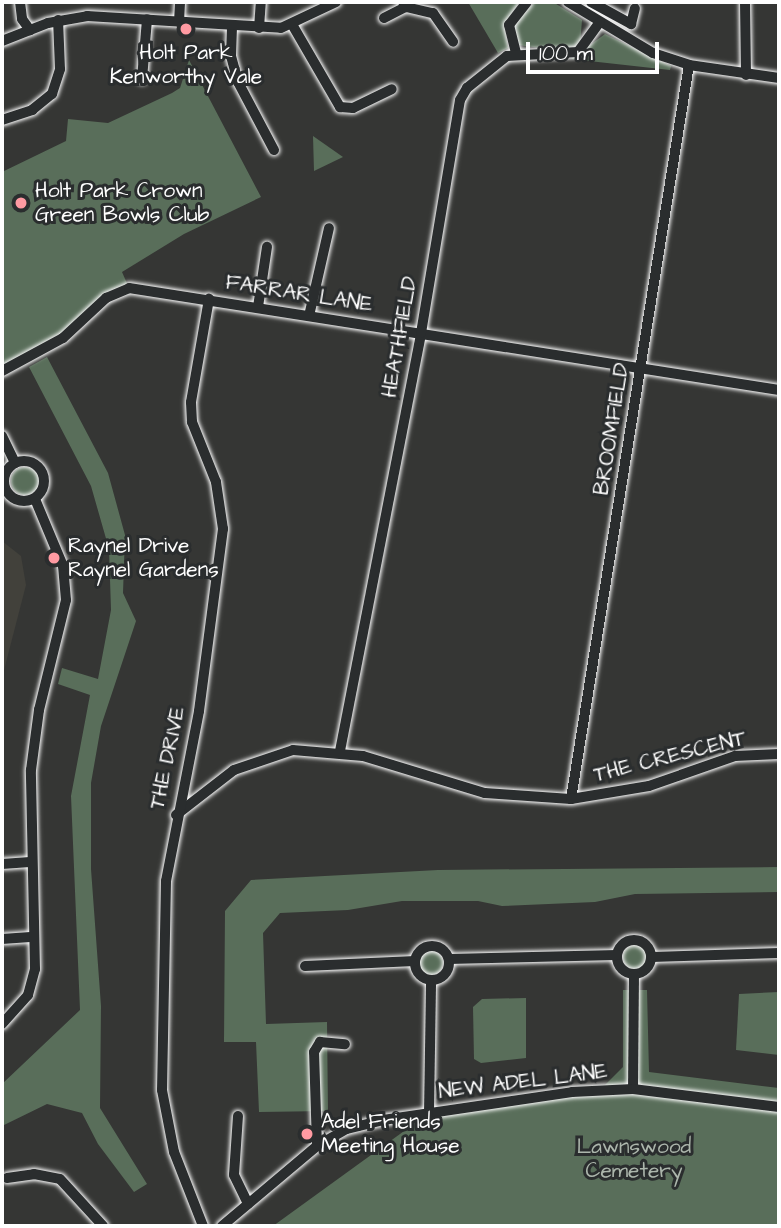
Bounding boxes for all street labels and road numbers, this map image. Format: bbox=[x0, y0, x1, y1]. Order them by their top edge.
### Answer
street label: FARRAR LANE bbox=[224, 270, 374, 318]
street label: HEATHFIELD bbox=[377, 274, 423, 400]
street label: BROOMFIELD bbox=[589, 361, 635, 497]
street label: THE DRIVE bbox=[145, 705, 191, 811]
street label: THE CRESCENT bbox=[591, 726, 749, 788]
street label: NEW ADEL LANE bbox=[437, 1059, 609, 1105]

